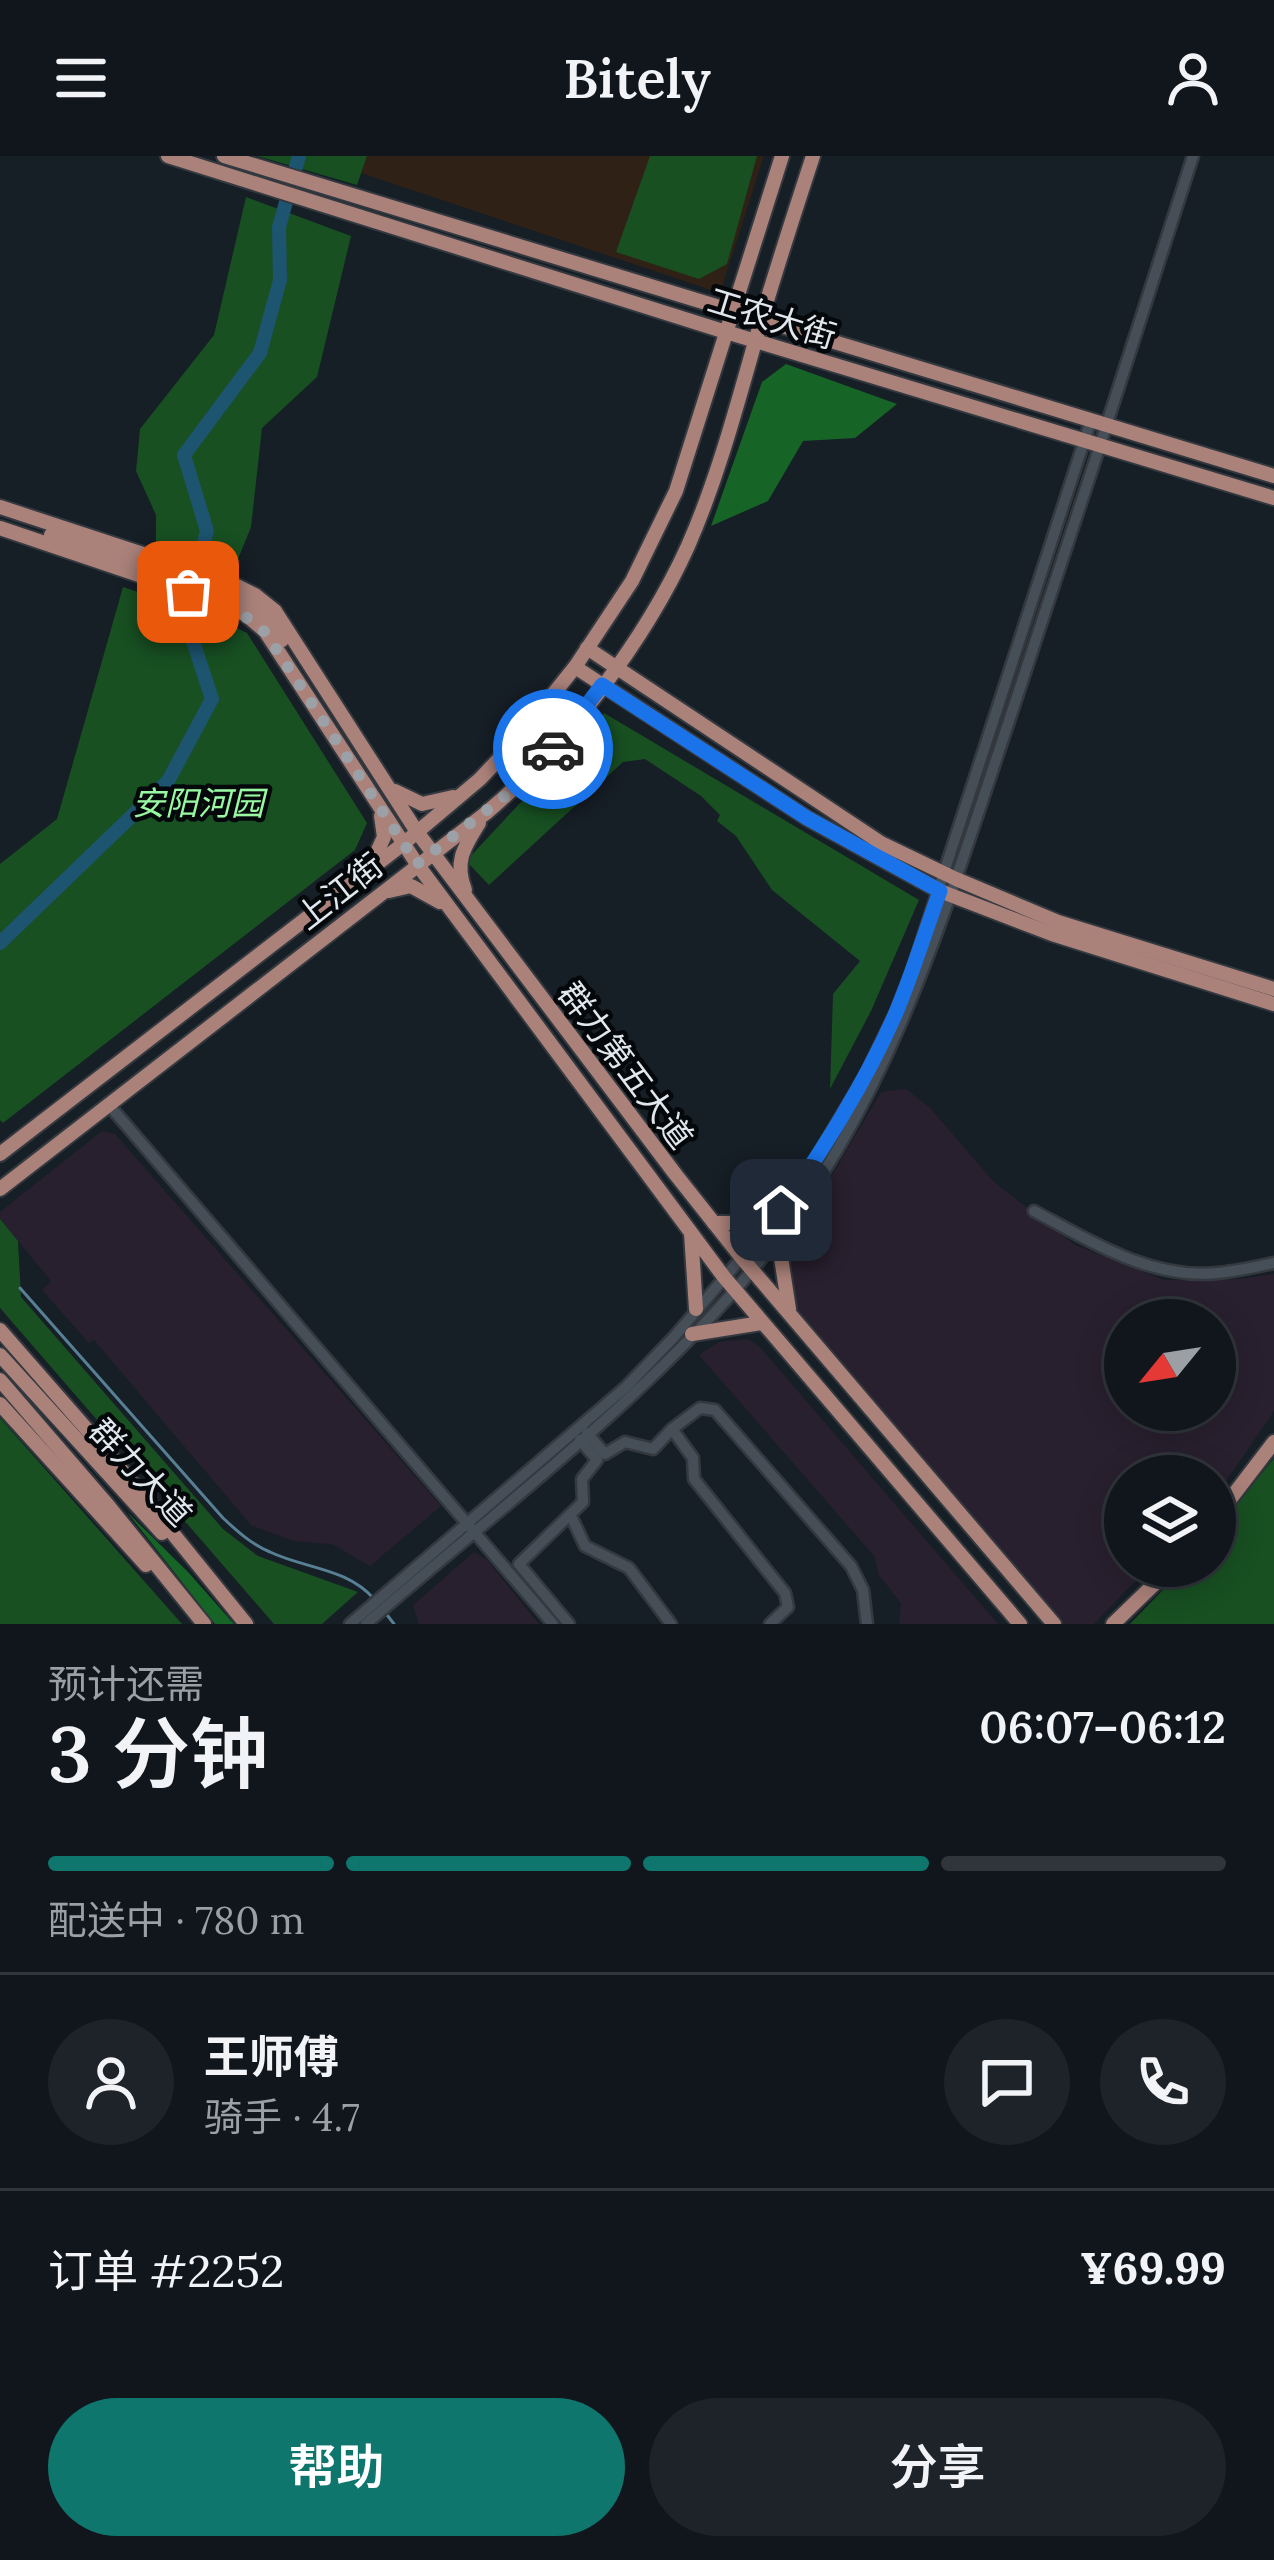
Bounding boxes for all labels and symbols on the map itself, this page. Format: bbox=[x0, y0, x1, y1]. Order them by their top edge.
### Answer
street label: 工农大街 bbox=[703, 279, 841, 357]
pin bbox=[137, 541, 239, 643]
courier bbox=[493, 689, 613, 809]
park label: 安阳河园 bbox=[132, 782, 268, 824]
street label: 上江街 bbox=[287, 844, 391, 938]
street label: 群力第五大道 bbox=[550, 973, 702, 1157]
pin bbox=[730, 1159, 832, 1261]
north arrow bbox=[1104, 1299, 1236, 1431]
street label: 群力大道 bbox=[81, 1409, 201, 1535]

